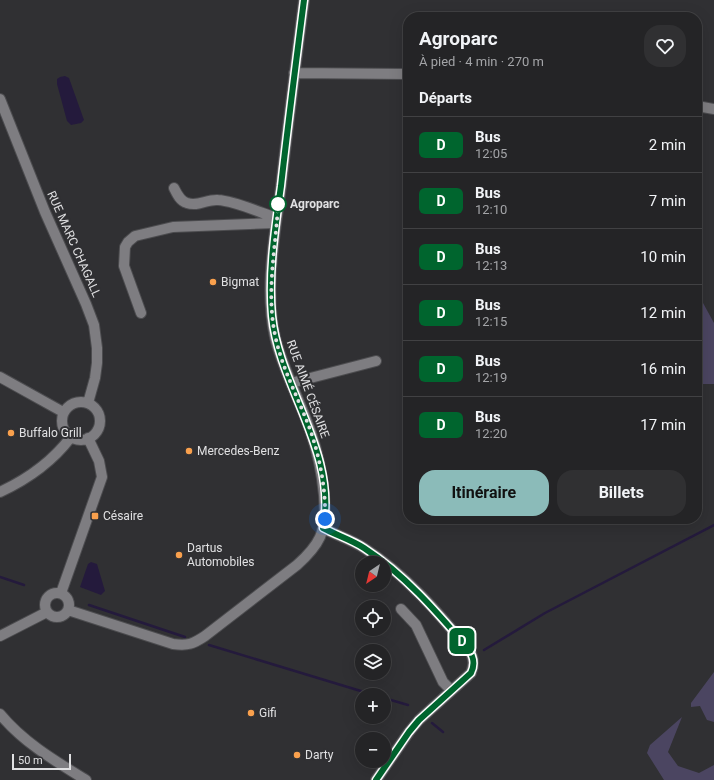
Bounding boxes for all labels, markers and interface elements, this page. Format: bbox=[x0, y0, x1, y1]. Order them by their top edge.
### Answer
button: heart bbox=[644, 25, 686, 67]
text: Agroparc bbox=[419, 27, 498, 50]
text: À pied · 4 min · 270 m bbox=[419, 54, 544, 69]
text: Départs bbox=[419, 89, 472, 107]
text: Bus bbox=[475, 128, 501, 146]
text: 2 min bbox=[649, 136, 686, 154]
text: D bbox=[436, 137, 446, 153]
text: 12:05 bbox=[475, 146, 507, 161]
text: Bus bbox=[475, 184, 501, 202]
street label: RUE MARC CHAGALL bbox=[44, 189, 104, 300]
text: 7 min bbox=[649, 192, 686, 210]
text: D bbox=[436, 193, 446, 209]
marker: Agroparc bbox=[269, 195, 287, 213]
place label: Agroparc bbox=[290, 197, 340, 211]
text: 12:10 bbox=[475, 202, 507, 217]
text: Bus bbox=[475, 240, 501, 258]
text: 10 min bbox=[640, 248, 686, 266]
text: D bbox=[436, 249, 446, 265]
text: 12:13 bbox=[475, 258, 507, 273]
place label: Bigmat bbox=[221, 275, 259, 289]
marker: Bigmat bbox=[208, 277, 218, 287]
text: Bus bbox=[475, 296, 501, 314]
text: 12 min bbox=[640, 304, 686, 322]
text: D bbox=[436, 305, 446, 321]
text: 12:15 bbox=[475, 314, 507, 329]
street label: RUE AIMÉ CÉSAIRE bbox=[284, 338, 333, 440]
text: Bus bbox=[475, 352, 501, 370]
text: 16 min bbox=[640, 360, 686, 378]
text: D bbox=[436, 361, 446, 377]
text: 12:19 bbox=[475, 370, 507, 385]
text: Bus bbox=[475, 408, 501, 426]
text: 17 min bbox=[640, 416, 686, 434]
text: D bbox=[436, 417, 446, 433]
place label: Buffalo Grill bbox=[19, 426, 82, 440]
text: 12:20 bbox=[475, 426, 507, 441]
marker: Buffalo Grill bbox=[6, 428, 16, 438]
place label: Mercedes-Benz bbox=[197, 444, 280, 458]
marker: Mercedes-Benz bbox=[184, 446, 194, 456]
button: Itinéraire bbox=[419, 470, 549, 516]
button: Billets bbox=[557, 470, 686, 516]
place label: Césaire bbox=[103, 509, 143, 523]
your location bbox=[315, 509, 335, 529]
marker: Césaire bbox=[90, 511, 100, 521]
place label: Dartus Automobiles bbox=[187, 541, 255, 569]
marker: Dartus Automobiles bbox=[174, 550, 184, 560]
north arrow bbox=[355, 556, 391, 592]
map controls bbox=[355, 556, 391, 768]
button: locate bbox=[355, 600, 391, 636]
line badge: D bbox=[449, 628, 475, 654]
text: D bbox=[457, 633, 467, 649]
button: layers bbox=[355, 644, 391, 680]
button: + bbox=[355, 688, 391, 724]
place label: Gifi bbox=[259, 706, 277, 720]
marker: Gifi bbox=[246, 708, 256, 718]
button: − bbox=[355, 732, 391, 768]
place label: Darty bbox=[305, 748, 334, 762]
marker: Darty bbox=[292, 750, 302, 760]
scale bar bbox=[12, 752, 71, 771]
text: 50 m bbox=[18, 754, 43, 767]

